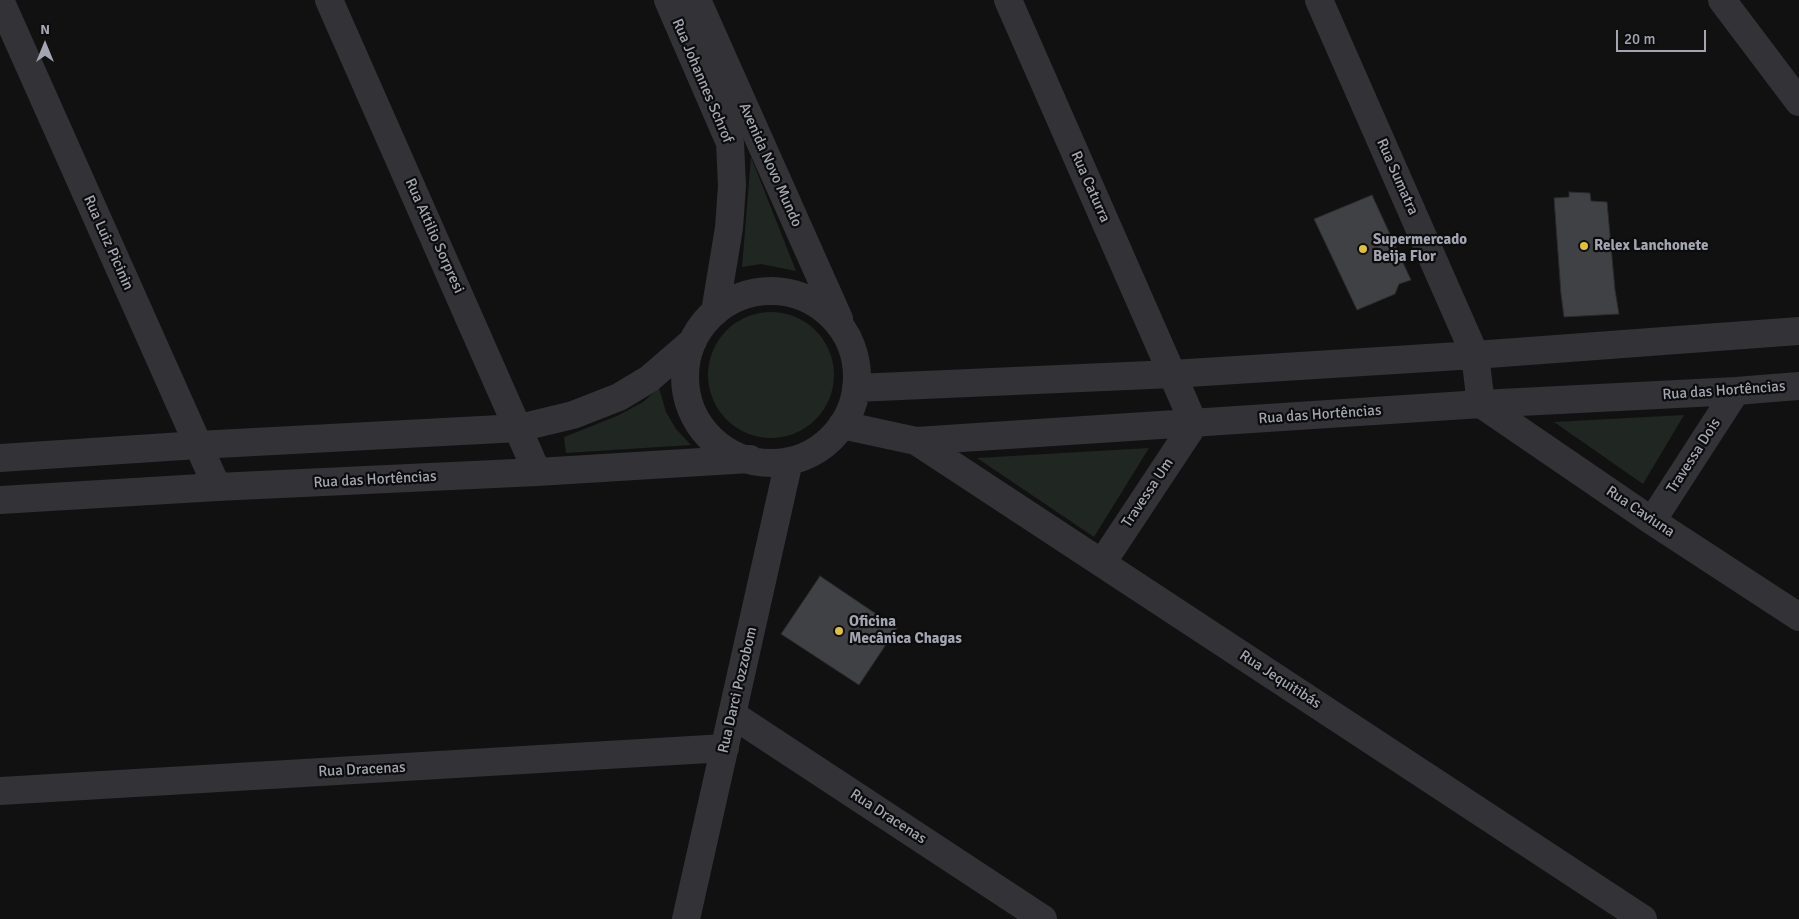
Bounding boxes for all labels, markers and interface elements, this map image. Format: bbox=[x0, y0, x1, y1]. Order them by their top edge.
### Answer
street label: Rua Johannes Schrof bbox=[668, 16, 736, 146]
north arrow bbox=[20, 20, 70, 70]
scale bar bbox=[1619, 20, 1709, 52]
text: N bbox=[40, 21, 50, 38]
text: 20 m bbox=[1624, 30, 1655, 48]
street label: Avenida Novo Mundo bbox=[735, 100, 805, 230]
street label: Rua Sumatra bbox=[1372, 136, 1422, 218]
street label: Rua Caturra bbox=[1066, 149, 1114, 225]
street label: Rua Attilio Sorpresi bbox=[401, 176, 467, 296]
street label: Rua Luiz Picinin bbox=[79, 193, 137, 293]
place label: Supermercado Beija Flor bbox=[1373, 231, 1467, 266]
place label: Relex Lanchonete bbox=[1594, 237, 1708, 255]
marker: Relex Lanchonete bbox=[1578, 240, 1590, 252]
marker: Supermercado Beija Flor bbox=[1357, 243, 1369, 255]
street label: Rua das Hortências bbox=[1662, 378, 1786, 404]
street label: Rua das Hortências bbox=[1258, 402, 1382, 428]
street label: Travessa Dois bbox=[1663, 415, 1725, 497]
street label: Travessa Um bbox=[1118, 455, 1178, 531]
street label: Rua das Hortências bbox=[313, 468, 437, 492]
street label: Rua Caviuna bbox=[1602, 483, 1678, 541]
place label: Oficina Mecânica Chagas bbox=[849, 613, 962, 648]
street label: Rua Darci Pozzobom bbox=[715, 625, 761, 755]
marker: Oficina Mecânica Chagas bbox=[833, 625, 845, 637]
street label: Rua Jequitibás bbox=[1236, 647, 1324, 713]
street label: Rua Dracenas bbox=[318, 759, 406, 781]
street label: Rua Dracenas bbox=[846, 786, 930, 848]

